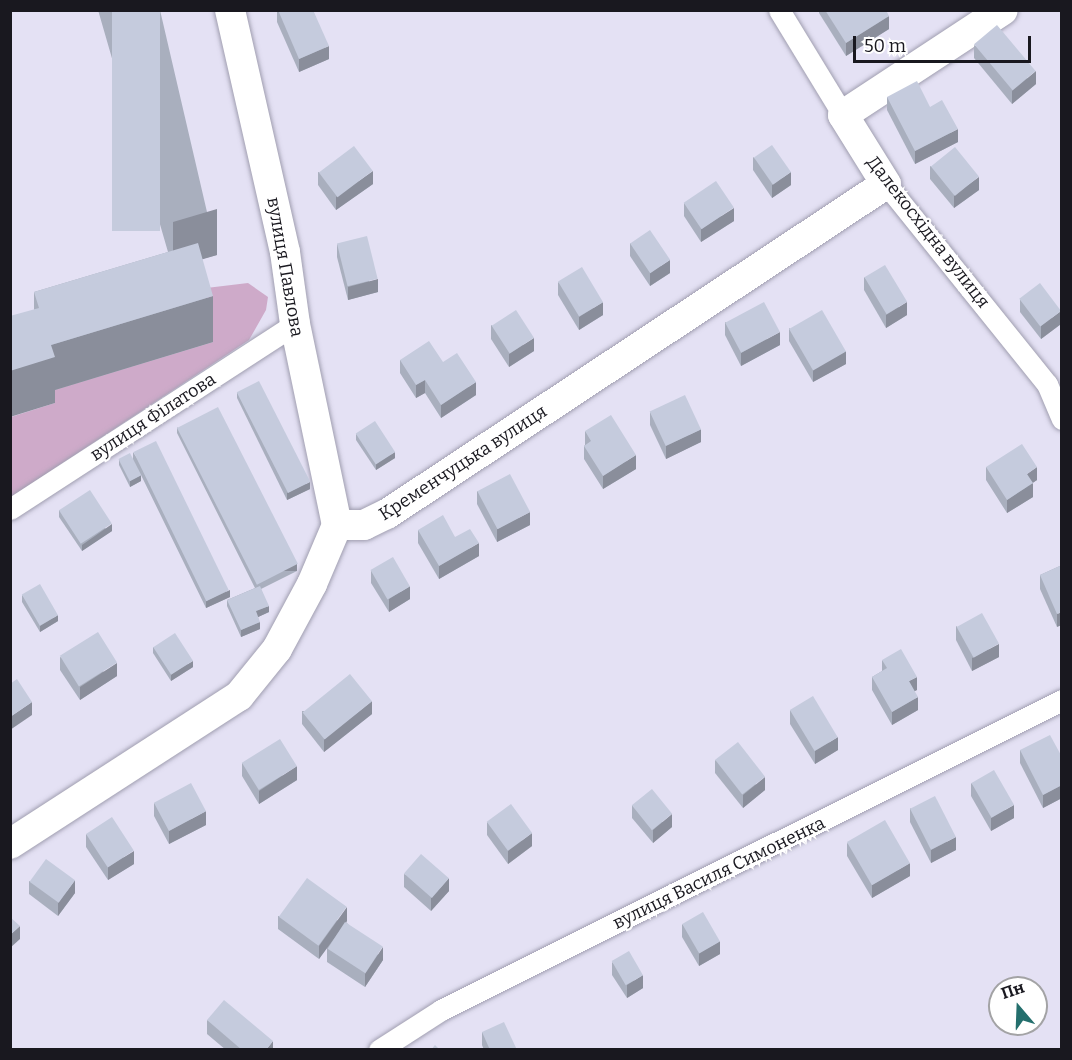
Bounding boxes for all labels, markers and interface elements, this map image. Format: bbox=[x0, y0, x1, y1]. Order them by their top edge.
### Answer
scale bar bbox=[856, 24, 1034, 62]
text: 50 m bbox=[864, 35, 906, 57]
street label: Далекосхідна вулиця bbox=[862, 152, 994, 312]
street label: вулиця Павлова bbox=[262, 196, 308, 338]
street label: вулиця Філатова bbox=[86, 368, 220, 466]
street label: Кременчуцька вулиця bbox=[375, 401, 551, 525]
street label: вулиця Василя Симоненка bbox=[609, 812, 829, 934]
north arrow bbox=[988, 976, 1048, 1036]
text: Пн bbox=[999, 978, 1027, 1003]

